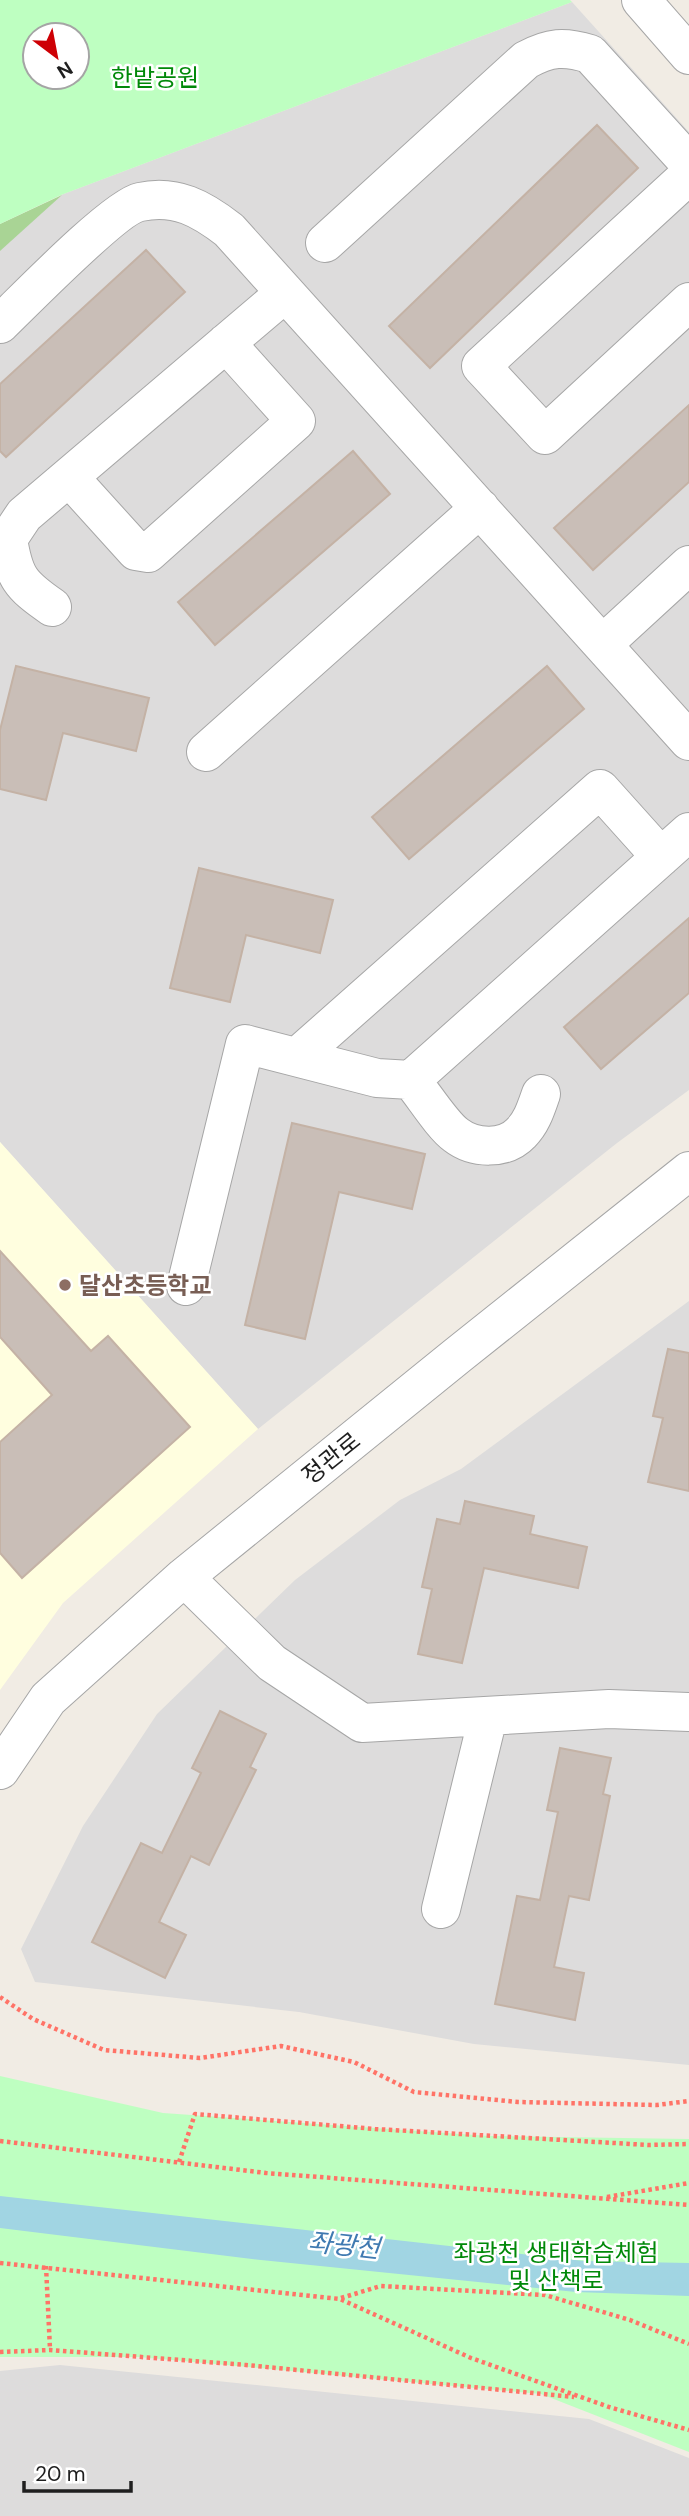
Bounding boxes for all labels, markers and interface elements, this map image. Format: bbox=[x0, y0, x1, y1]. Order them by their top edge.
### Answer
north arrow bbox=[21, 21, 91, 91]
text: N bbox=[52, 56, 77, 84]
park label: 한밭공원 bbox=[111, 62, 199, 93]
place label: 달산초등학교 bbox=[79, 1270, 211, 1301]
marker: 달산초등학교 bbox=[57, 1277, 73, 1293]
street label: 정관로 bbox=[296, 1425, 366, 1491]
water label: 좌광천 bbox=[307, 2224, 385, 2266]
park label: 좌광천 생태학습체험 및 산책로 bbox=[453, 2237, 659, 2296]
scale bar bbox=[24, 2450, 131, 2494]
text: 20 m bbox=[35, 2460, 86, 2488]

